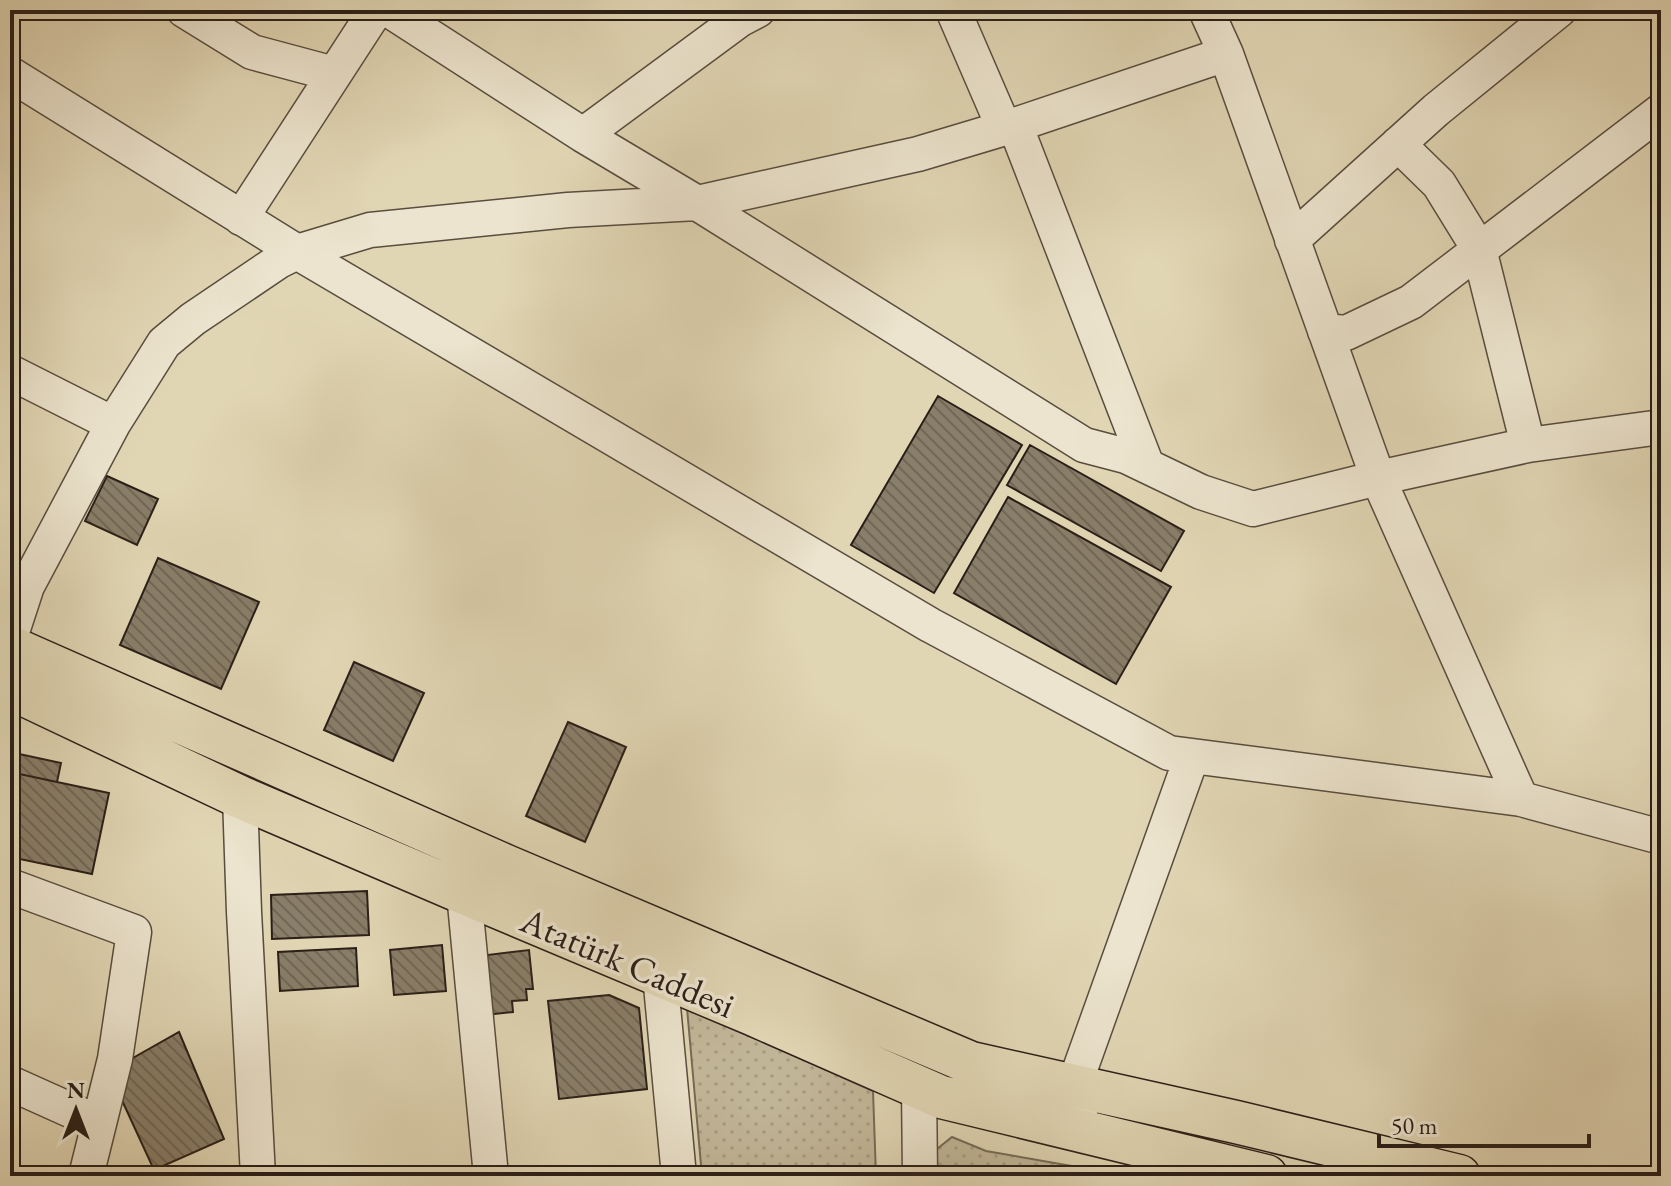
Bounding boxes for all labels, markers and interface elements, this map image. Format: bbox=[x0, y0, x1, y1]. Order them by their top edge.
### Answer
street label: Atatürk Caddesi bbox=[513, 896, 742, 1029]
north arrow bbox=[36, 1070, 116, 1150]
text: N bbox=[67, 1076, 85, 1105]
scale bar bbox=[1379, 1098, 1589, 1148]
text: 50 m bbox=[1391, 1110, 1438, 1141]

